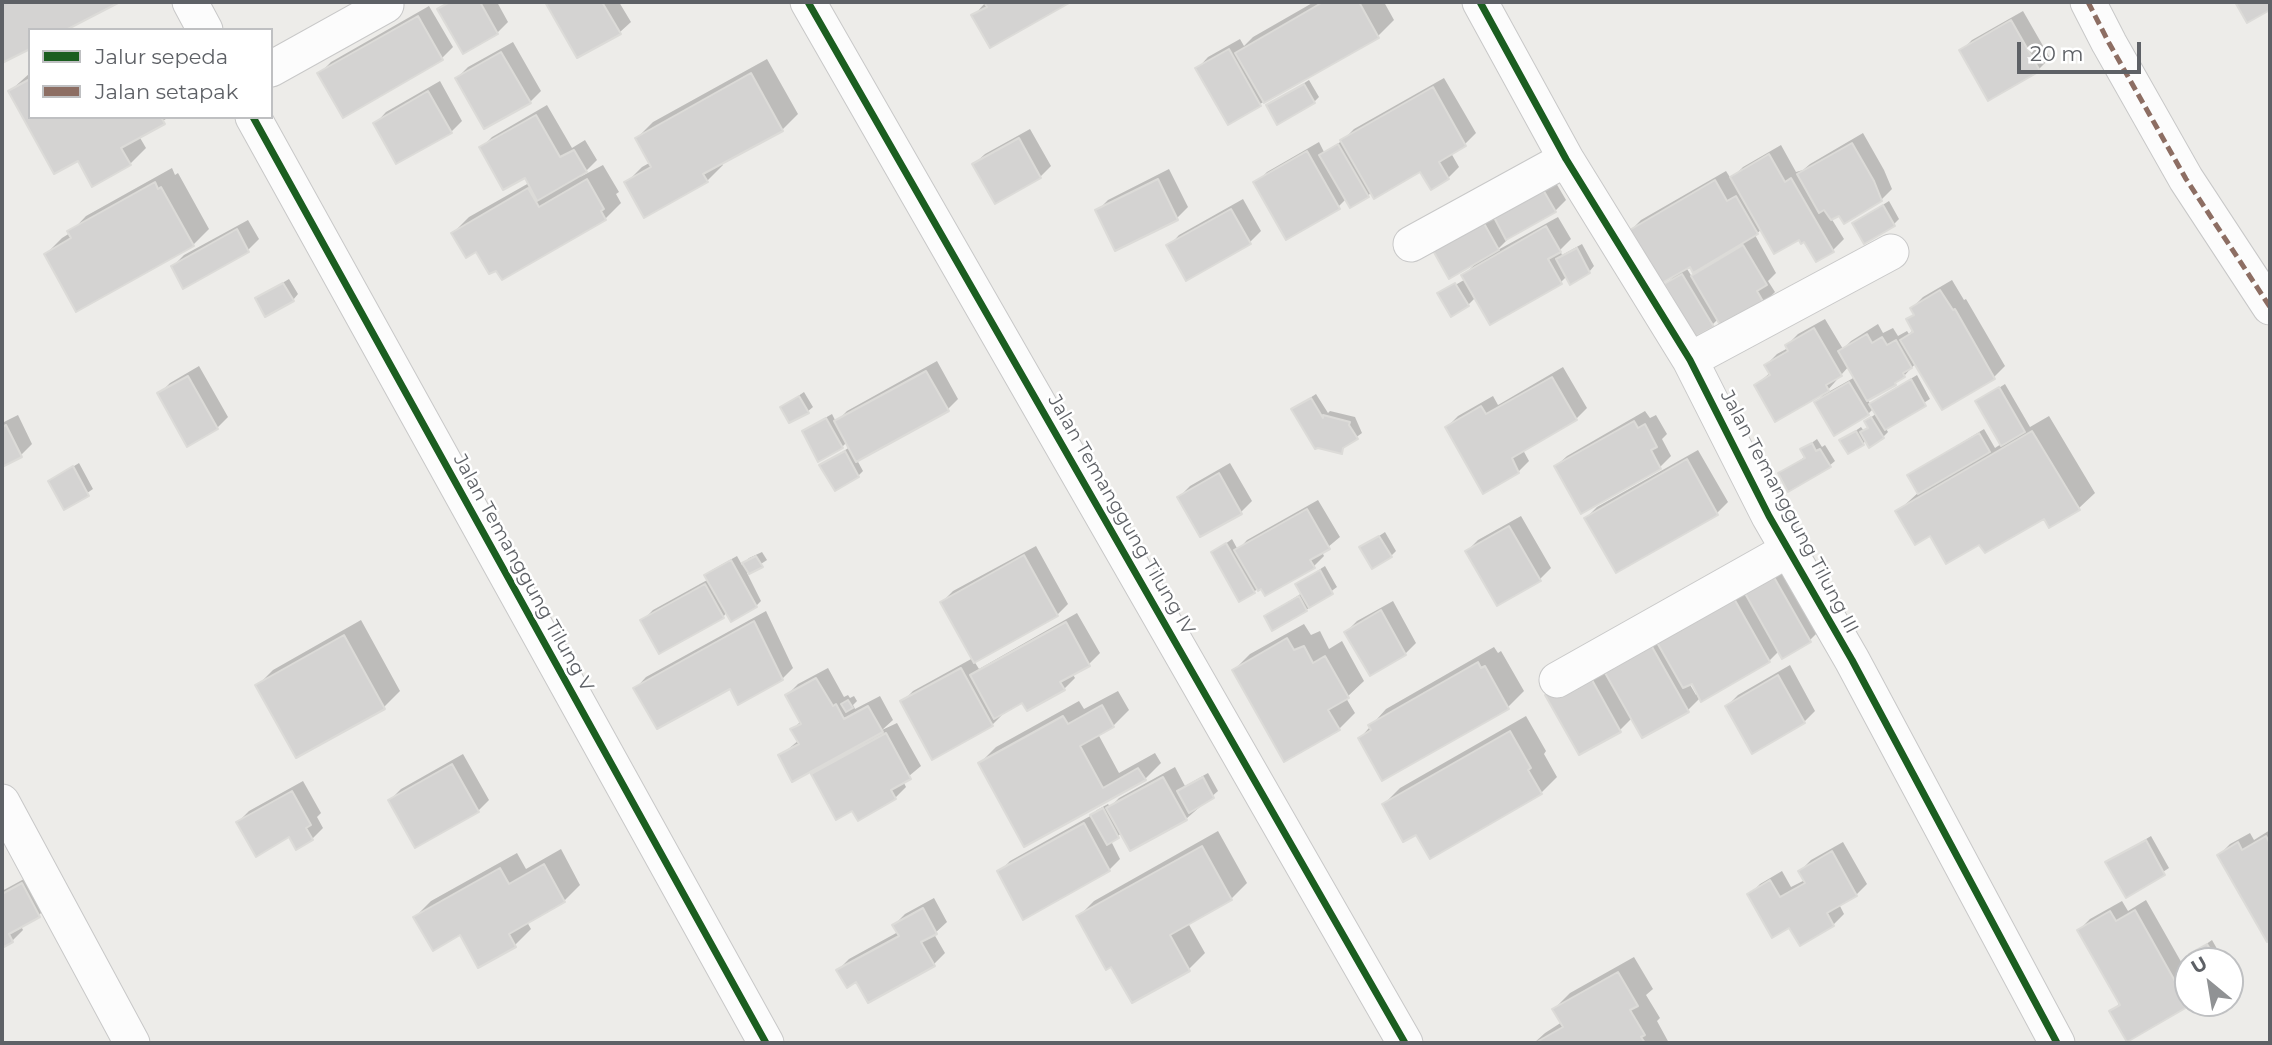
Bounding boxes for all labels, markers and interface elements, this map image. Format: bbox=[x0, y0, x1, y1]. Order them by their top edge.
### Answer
legend bbox=[28, 28, 273, 119]
scale bar bbox=[2020, 28, 2144, 72]
text: 20 m bbox=[2030, 41, 2084, 66]
text: Jalur sepeda bbox=[95, 44, 228, 69]
text: Jalan setapak bbox=[95, 79, 238, 104]
street label: Jalan Temanggung Tilung III bbox=[1715, 387, 1863, 637]
street label: Jalan Temanggung Tilung IV bbox=[1043, 391, 1199, 639]
street label: Jalan Temanggung Tilung V bbox=[448, 450, 598, 696]
north arrow bbox=[2174, 947, 2244, 1017]
text: U bbox=[2187, 951, 2211, 979]

